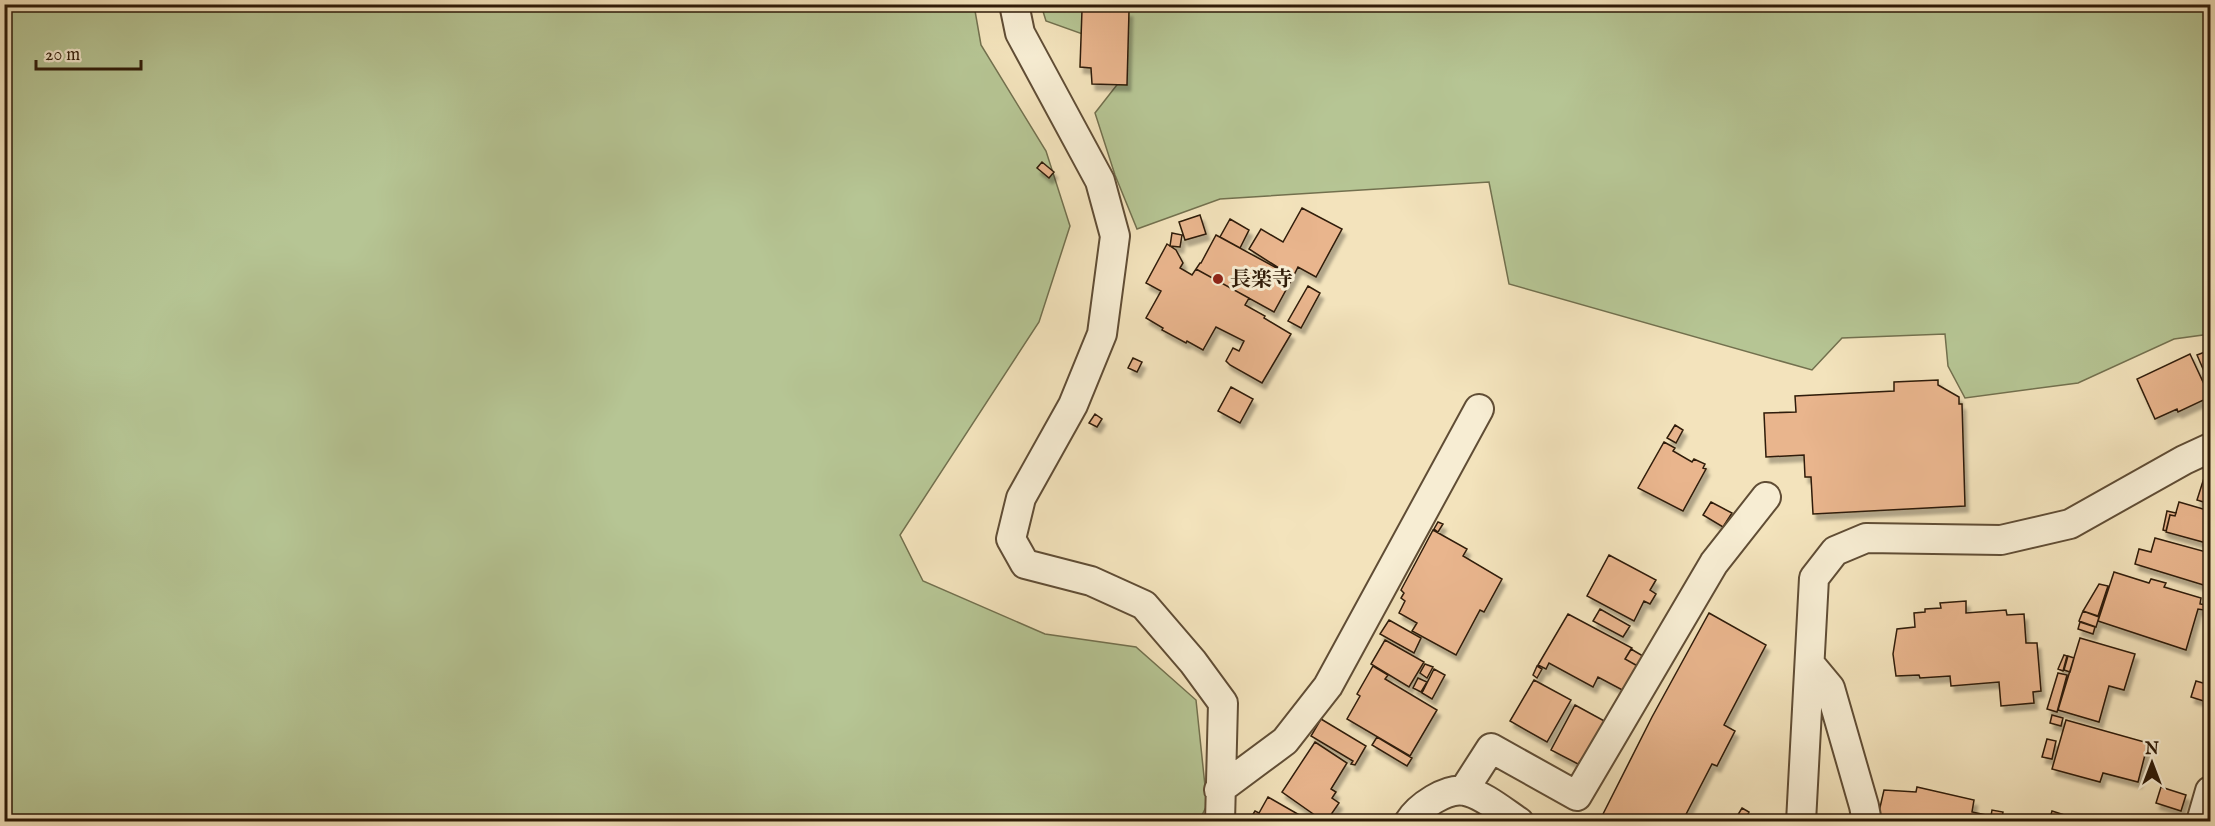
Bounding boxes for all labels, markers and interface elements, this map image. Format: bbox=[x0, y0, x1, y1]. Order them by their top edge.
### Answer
scale bar bbox=[36, 33, 141, 71]
text: 20 m bbox=[45, 44, 80, 67]
place label: 長楽寺 bbox=[1230, 267, 1293, 294]
marker: 長楽寺 bbox=[1211, 272, 1225, 286]
north arrow bbox=[2122, 733, 2182, 793]
text: N bbox=[2144, 740, 2159, 760]

